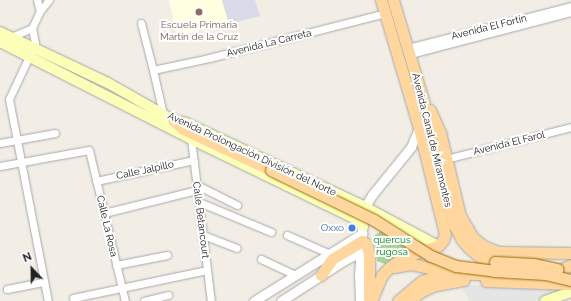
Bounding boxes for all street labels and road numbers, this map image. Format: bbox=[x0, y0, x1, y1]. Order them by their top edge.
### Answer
street label: Avenida El Fortín bbox=[450, 12, 528, 42]
street label: Avenida La Carreta bbox=[225, 27, 313, 59]
street label: Avenida Canal de Miramontes bbox=[409, 72, 455, 208]
street label: Avenida Prolongación División del Norte bbox=[166, 109, 338, 199]
street label: Avenida El Farol bbox=[472, 128, 546, 158]
street label: Calle Jalpillo bbox=[115, 158, 175, 182]
street label: Calle Betancourt bbox=[190, 181, 212, 259]
street label: Calle La Rosa bbox=[94, 194, 120, 258]

